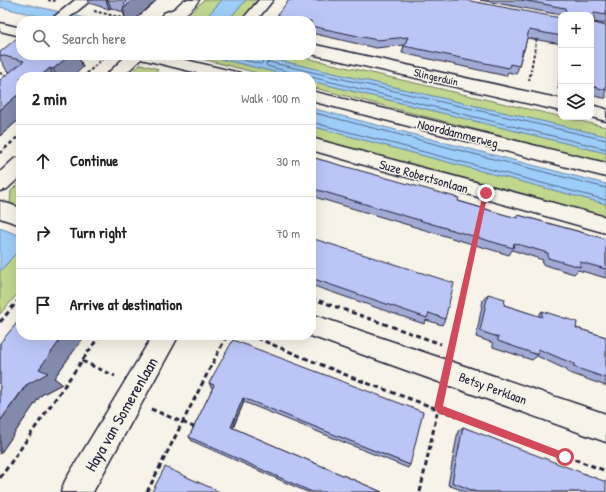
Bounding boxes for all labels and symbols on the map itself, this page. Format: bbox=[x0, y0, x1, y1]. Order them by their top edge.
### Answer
street label: Slingerduin bbox=[412, 65, 460, 89]
street label: Noorddammerweg bbox=[416, 114, 500, 152]
street label: Suze Robertsonlaan bbox=[377, 155, 471, 197]
route end bbox=[477, 184, 495, 202]
street label: Haya van Somerenlaan bbox=[79, 353, 163, 475]
street label: Betsy Perklaan bbox=[457, 367, 530, 409]
route start bbox=[556, 448, 574, 466]

